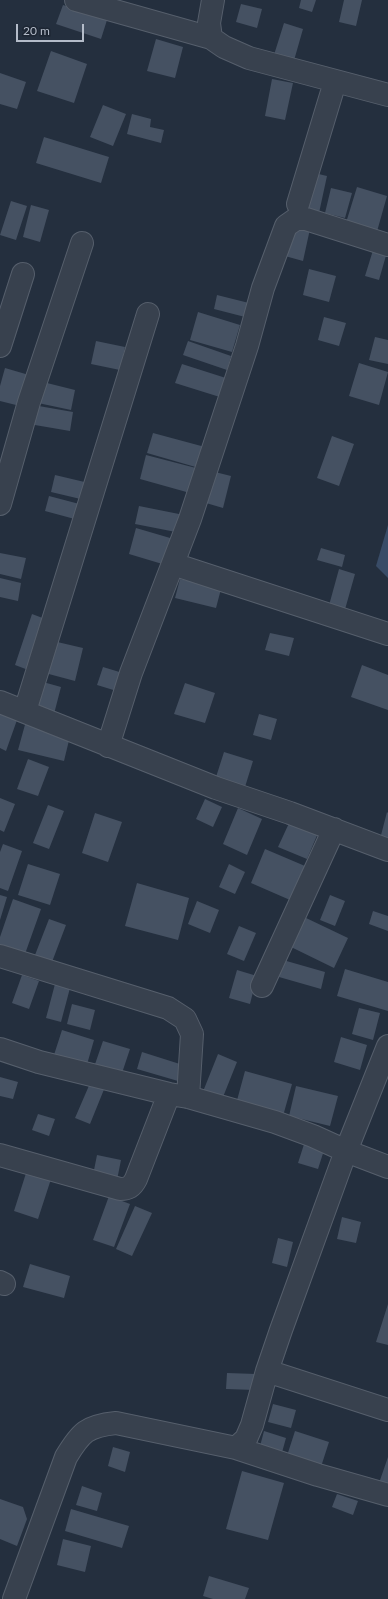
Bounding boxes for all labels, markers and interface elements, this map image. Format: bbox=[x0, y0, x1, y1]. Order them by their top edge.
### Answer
scale bar bbox=[18, 16, 86, 42]
text: 20 m bbox=[23, 23, 50, 38]

